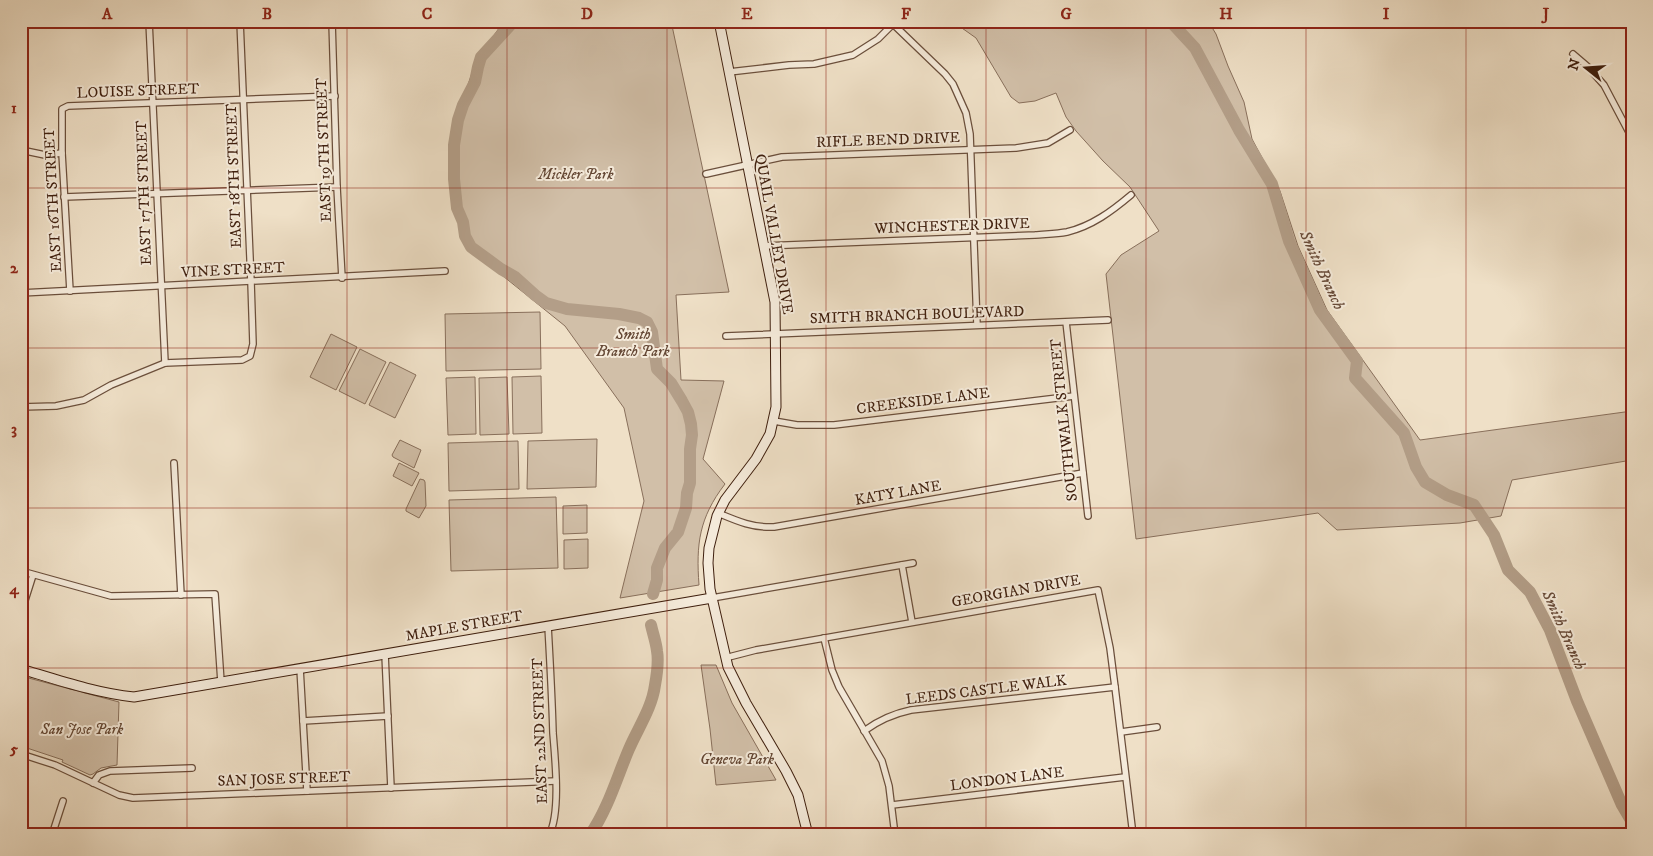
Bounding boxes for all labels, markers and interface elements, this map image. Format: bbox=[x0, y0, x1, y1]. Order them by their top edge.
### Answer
text: A bbox=[101, 4, 113, 24]
text: B bbox=[262, 4, 272, 24]
text: C bbox=[422, 4, 432, 24]
text: D bbox=[581, 4, 593, 24]
text: E bbox=[741, 4, 753, 24]
text: F bbox=[901, 4, 911, 24]
text: G bbox=[1060, 4, 1072, 24]
text: H bbox=[1219, 4, 1233, 24]
text: I bbox=[1383, 4, 1390, 24]
text: J bbox=[1541, 4, 1550, 24]
north arrow bbox=[1560, 42, 1610, 92]
text: N bbox=[1564, 56, 1585, 73]
street label: EAST 19TH STREET bbox=[312, 77, 336, 223]
street label: LOUISE STREET bbox=[76, 79, 200, 103]
text: 1 bbox=[11, 98, 17, 118]
street label: EAST 18TH STREET bbox=[222, 103, 246, 249]
street label: EAST 17TH STREET bbox=[132, 120, 156, 266]
street label: EAST 16TH STREET bbox=[40, 127, 66, 273]
street label: RIFLE BEND DRIVE bbox=[816, 128, 961, 152]
street label: QUAIL VALLEY DRIVE bbox=[751, 152, 798, 316]
park label: Mickler Park bbox=[538, 165, 614, 184]
street label: WINCHESTER DRIVE bbox=[873, 214, 1030, 238]
water label: Smith Branch bbox=[1295, 226, 1349, 313]
text: 2 bbox=[10, 258, 19, 278]
street label: VINE STREET bbox=[180, 258, 286, 282]
street label: SMITH BRANCH BOULEVARD bbox=[809, 302, 1025, 328]
park label: Smith Branch Park bbox=[595, 325, 670, 361]
street label: SOUTHWALK STREET bbox=[1046, 337, 1082, 502]
street label: CREEKSIDE LANE bbox=[855, 383, 991, 419]
text: 3 bbox=[11, 419, 17, 439]
street label: KATY LANE bbox=[853, 476, 943, 510]
street label: GEORGIAN DRIVE bbox=[950, 570, 1082, 612]
text: 4 bbox=[8, 579, 19, 599]
water label: Smith Branch bbox=[1537, 586, 1590, 673]
street label: MAPLE STREET bbox=[404, 606, 525, 646]
street label: EAST 22ND STREET bbox=[528, 657, 552, 804]
street label: LEEDS CASTLE WALK bbox=[905, 671, 1068, 709]
park label: San Jose Park bbox=[40, 720, 124, 739]
text: 5 bbox=[9, 739, 18, 759]
park label: Geneva Park bbox=[700, 750, 775, 769]
street label: LONDON LANE bbox=[949, 763, 1065, 795]
street label: SAN JOSE STREET bbox=[217, 767, 351, 791]

